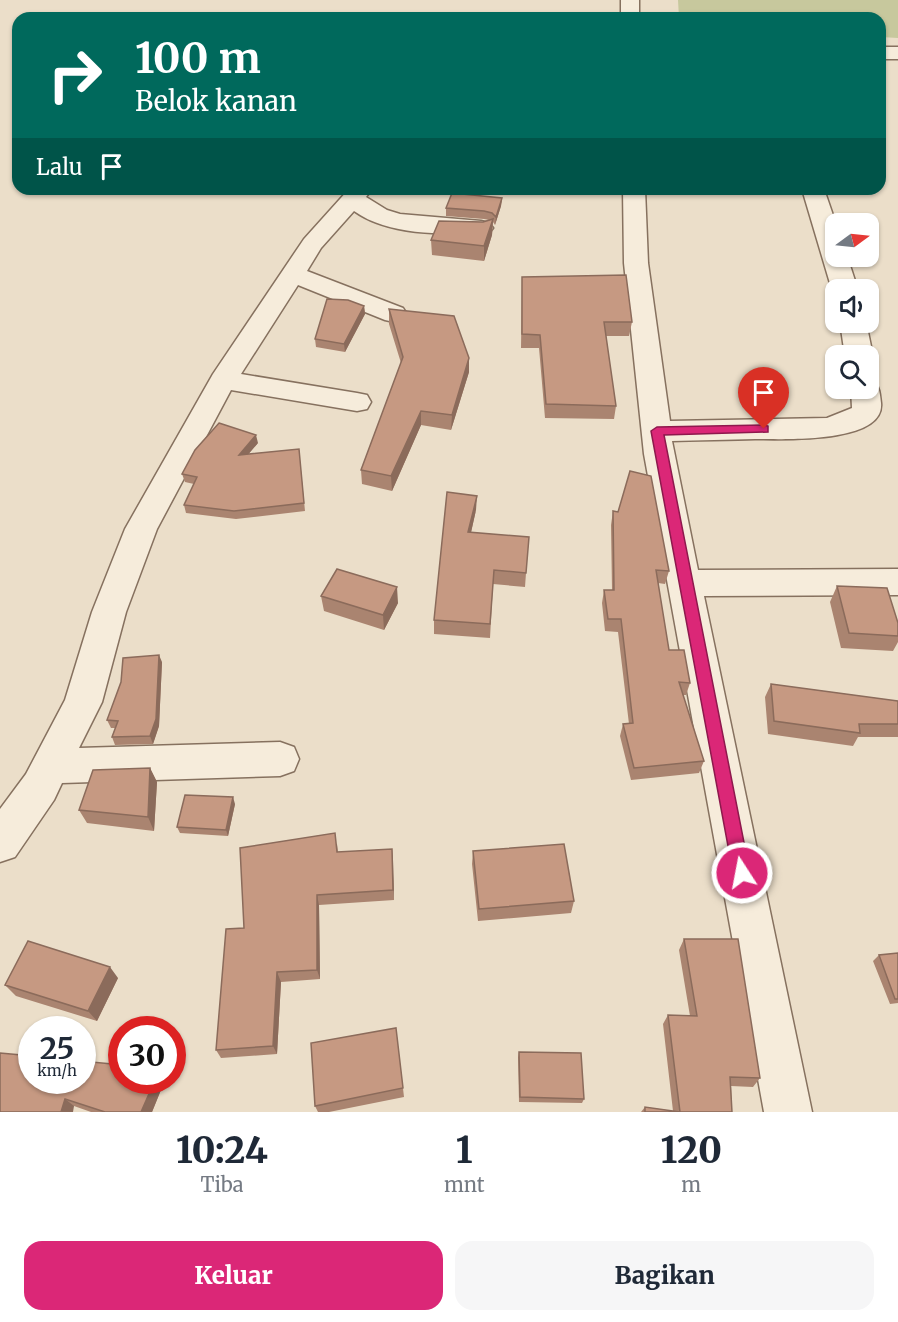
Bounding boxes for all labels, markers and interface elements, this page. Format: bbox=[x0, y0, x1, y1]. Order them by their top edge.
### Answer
text: 100 m bbox=[135, 32, 261, 84]
icon: right bbox=[36, 36, 114, 114]
text: Belok kanan bbox=[135, 84, 297, 118]
icon: arrive bbox=[95, 150, 128, 183]
text: Lalu bbox=[36, 153, 83, 181]
north arrow bbox=[825, 213, 879, 267]
map controls bbox=[825, 213, 879, 399]
button: sound bbox=[825, 279, 879, 333]
button: search bbox=[825, 345, 879, 399]
pin bbox=[738, 367, 789, 429]
icon: arrive bbox=[747, 376, 780, 409]
position arrow bbox=[710, 841, 774, 905]
speed limit sign: 30 bbox=[108, 1016, 186, 1094]
text: 25 bbox=[40, 1029, 74, 1067]
text: km/h bbox=[37, 1061, 77, 1080]
text: 10:24 bbox=[176, 1128, 268, 1173]
text: 1 bbox=[456, 1128, 473, 1173]
text: 120 bbox=[661, 1128, 722, 1173]
text: Tiba bbox=[200, 1172, 244, 1197]
text: mnt bbox=[444, 1172, 485, 1197]
text: m bbox=[681, 1172, 701, 1197]
button: Keluar bbox=[24, 1241, 443, 1310]
button: Bagikan bbox=[455, 1241, 874, 1310]

